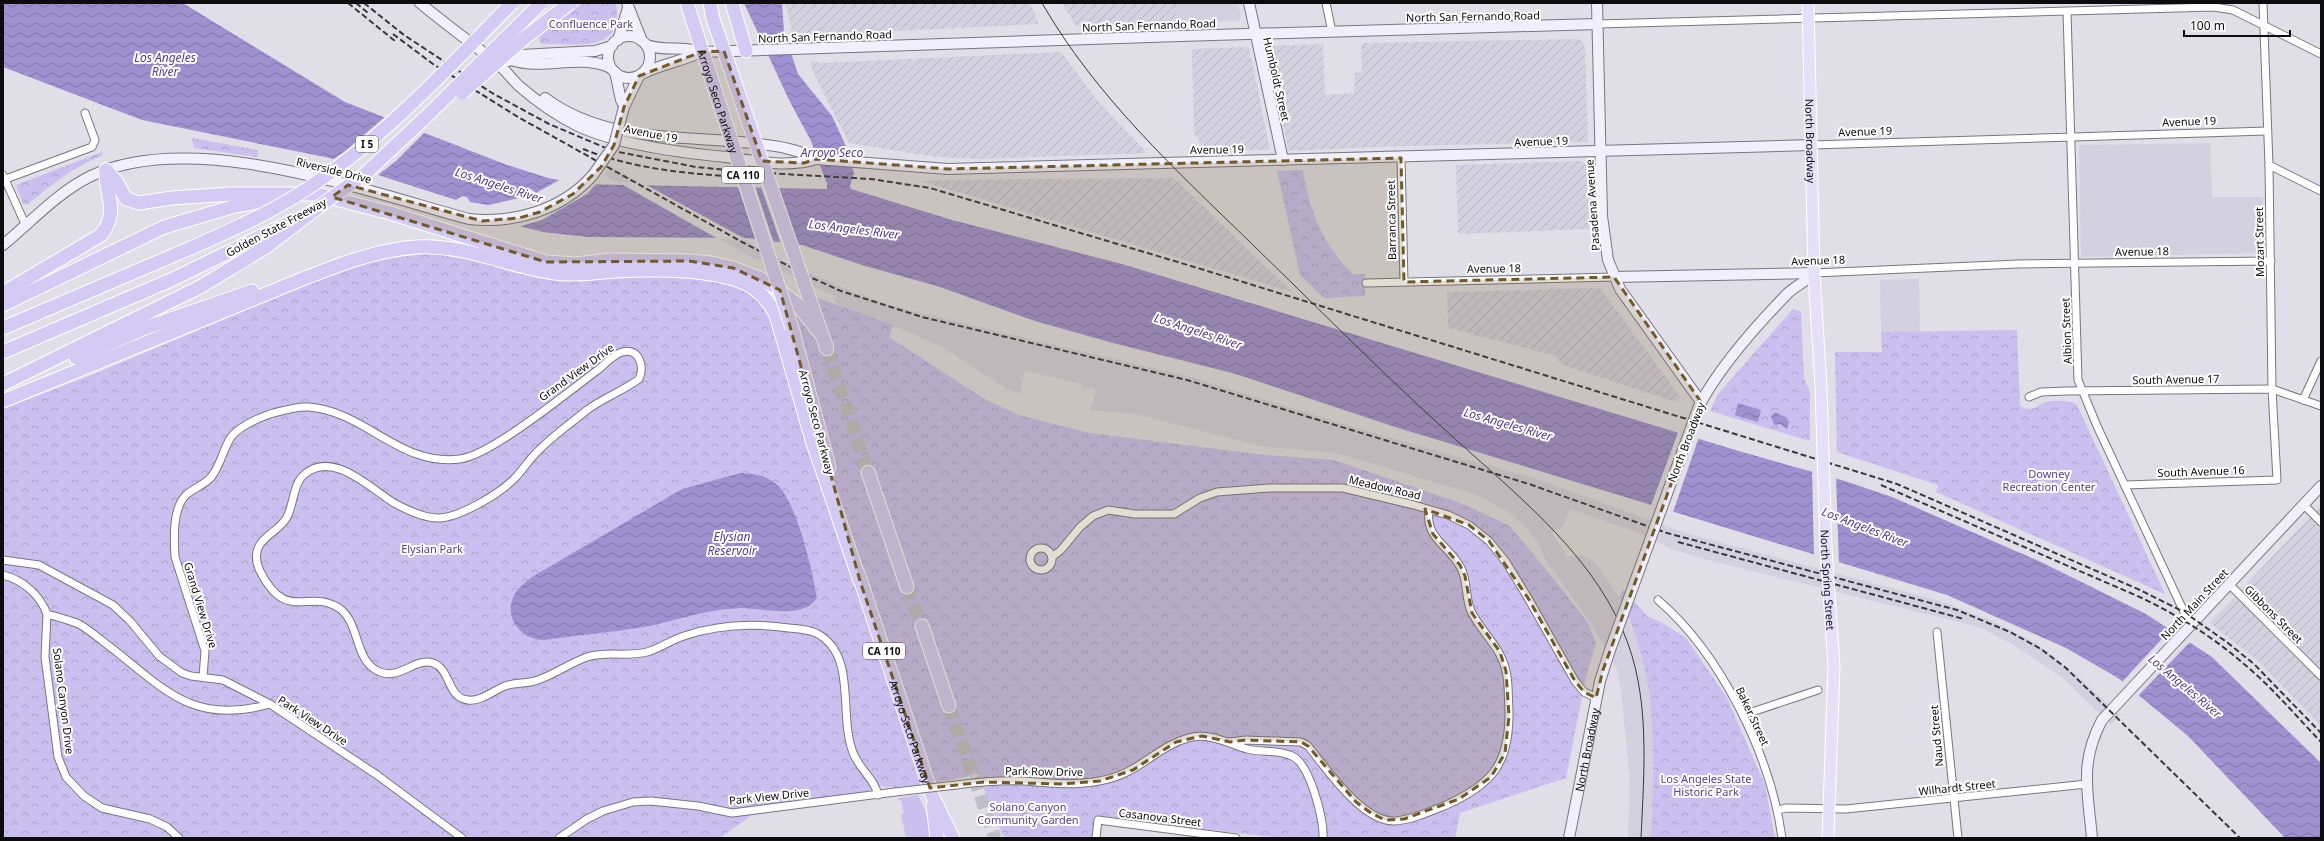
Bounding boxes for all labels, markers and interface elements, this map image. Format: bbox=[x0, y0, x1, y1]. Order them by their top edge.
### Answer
street label: North San Fernando Road bbox=[1406, 7, 1540, 25]
scale bar bbox=[2184, 12, 2290, 38]
street label: North San Fernando Road bbox=[1082, 15, 1216, 35]
park label: Confluence Park bbox=[549, 16, 633, 31]
text: 100 m bbox=[2190, 17, 2225, 34]
street label: North San Fernando Road bbox=[758, 26, 892, 46]
street label: Humboldt Street bbox=[1260, 36, 1294, 123]
street label: Arroyo Seco Parkway bbox=[695, 47, 742, 155]
water label: Los Angeles River bbox=[134, 49, 196, 80]
street label: North Broadway bbox=[1803, 98, 1820, 184]
street label: Avenue 19 bbox=[2162, 113, 2216, 129]
street label: Avenue 19 bbox=[623, 120, 679, 146]
street label: Avenue 19 bbox=[1838, 123, 1892, 139]
street label: Avenue 19 bbox=[1514, 133, 1568, 149]
road number: I 5 bbox=[356, 136, 378, 152]
street label: Avenue 19 bbox=[1190, 141, 1244, 157]
water label: Arroyo Seco bbox=[800, 144, 863, 161]
street label: Riverside Drive bbox=[295, 153, 373, 187]
street label: Pasadena Avenue bbox=[1581, 159, 1603, 251]
water label: Los Angeles River bbox=[453, 163, 546, 208]
road number: CA 110 bbox=[722, 167, 764, 183]
street label: Barranca Street bbox=[1383, 180, 1399, 260]
street label: Golden State Freeway bbox=[223, 194, 329, 260]
street label: Mozart Street bbox=[2251, 207, 2267, 277]
water label: Los Angeles River bbox=[808, 215, 901, 243]
street label: Avenue 18 bbox=[2115, 243, 2169, 259]
street label: Avenue 18 bbox=[1791, 252, 1845, 268]
street label: Avenue 18 bbox=[1467, 260, 1521, 276]
street label: Albion Street bbox=[2057, 297, 2075, 364]
water label: Los Angeles River bbox=[1152, 309, 1245, 354]
street label: Grand View Drive bbox=[536, 340, 616, 404]
street label: Arroyo Seco Parkway bbox=[796, 368, 838, 477]
street label: South Avenue 17 bbox=[2132, 371, 2220, 387]
street label: North Broadway bbox=[1664, 399, 1708, 484]
water label: Los Angeles River bbox=[1462, 403, 1555, 445]
street label: South Avenue 16 bbox=[2157, 462, 2245, 480]
park label: Downey Recreation Center bbox=[2003, 466, 2096, 494]
street label: Meadow Road bbox=[1348, 471, 1422, 503]
water label: Los Angeles River bbox=[1819, 503, 1912, 552]
water label: Elysian Reservoir bbox=[707, 528, 758, 559]
street label: North Spring Street bbox=[1818, 529, 1839, 631]
park label: Elysian Park bbox=[401, 541, 463, 556]
street label: Grand View Drive bbox=[181, 560, 221, 650]
street label: North Main Street bbox=[2157, 565, 2231, 643]
street label: Gibbons Street bbox=[2242, 582, 2306, 646]
road number: CA 110 bbox=[863, 643, 905, 659]
street label: Solano Canyon Drive bbox=[50, 647, 78, 755]
water label: Los Angeles River bbox=[2145, 650, 2226, 723]
street label: Arroyo Seco Parkway bbox=[887, 678, 935, 786]
street label: Baker Street bbox=[1733, 684, 1773, 748]
street label: Park View Drive bbox=[275, 692, 351, 748]
street label: Naud Street bbox=[1926, 705, 1946, 767]
street label: North Broadway bbox=[1571, 706, 1602, 793]
street label: Park Row Drive bbox=[1005, 763, 1083, 779]
park label: Los Angeles State Historic Park bbox=[1661, 771, 1751, 799]
street label: Wilhardt Street bbox=[1918, 775, 1996, 799]
street label: Park View Drive bbox=[728, 784, 810, 808]
park label: Solano Canyon Community Garden bbox=[977, 799, 1079, 827]
street label: Casanova Street bbox=[1118, 804, 1202, 830]

